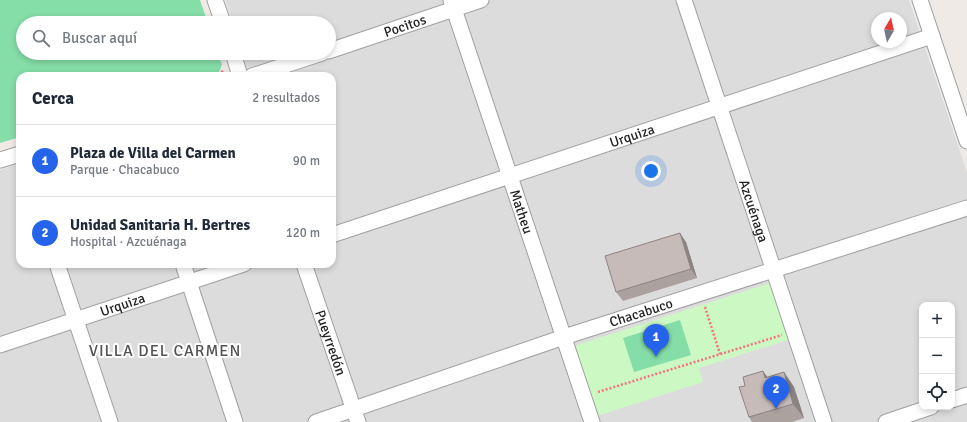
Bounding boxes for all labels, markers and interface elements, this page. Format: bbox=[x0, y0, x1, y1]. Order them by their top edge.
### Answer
street label: Pocitos bbox=[382, 11, 428, 41]
north arrow bbox=[871, 12, 907, 48]
search box bbox=[16, 16, 336, 60]
icon: search bbox=[30, 27, 52, 49]
text: Buscar aquí bbox=[62, 29, 137, 47]
text: Cerca bbox=[32, 88, 74, 109]
text: 2 resultados bbox=[252, 90, 320, 106]
street label: Urquiza bbox=[607, 121, 657, 151]
text: Plaza de Villa del Carmen bbox=[70, 144, 236, 162]
text: 1 bbox=[41, 153, 49, 169]
text: 90 m bbox=[293, 153, 320, 169]
your location bbox=[641, 161, 661, 181]
text: Parque · Chacabuco bbox=[70, 162, 179, 178]
street label: Azcuénaga bbox=[735, 177, 772, 244]
street label: Matheu bbox=[506, 187, 536, 236]
text: Unidad Sanitaria H. Bertres bbox=[70, 216, 250, 234]
text: 2 bbox=[41, 225, 49, 241]
text: 120 m bbox=[286, 225, 320, 241]
text: Hospital · Azcuénaga bbox=[70, 234, 187, 250]
street label: Urquiza bbox=[98, 289, 147, 320]
street label: Chacabuco bbox=[607, 295, 675, 331]
map controls bbox=[919, 302, 955, 410]
button: + bbox=[919, 302, 955, 338]
street label: Pueyrredón bbox=[311, 308, 349, 378]
pin: 1 bbox=[643, 324, 669, 357]
button: − bbox=[919, 338, 955, 374]
district label: VILLA DEL CARMEN bbox=[89, 341, 241, 361]
button: locate bbox=[919, 374, 955, 410]
pin: 2 bbox=[763, 376, 789, 409]

